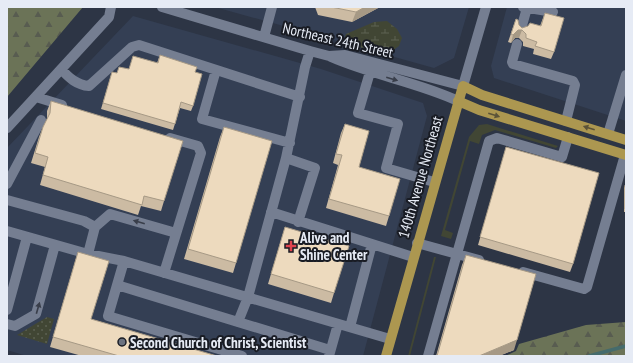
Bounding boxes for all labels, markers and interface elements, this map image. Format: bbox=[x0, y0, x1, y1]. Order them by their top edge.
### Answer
street label: Northeast 24th Street bbox=[281, 18, 395, 62]
one-way arrow bbox=[386, 76, 398, 82]
one-way arrow bbox=[488, 112, 500, 118]
street label: 140th Avenue Northeast bbox=[394, 114, 446, 240]
one-way arrow bbox=[582, 125, 594, 131]
one-way arrow bbox=[133, 219, 145, 225]
place label: Alive and Shine Center bbox=[299, 228, 368, 264]
marker: Alive and Shine Center bbox=[285, 240, 297, 252]
one-way arrow bbox=[35, 301, 41, 314]
place label: Second Church of Christ, Scientist bbox=[130, 333, 307, 352]
marker: Second Church of Christ, Scientist bbox=[117, 337, 127, 347]

